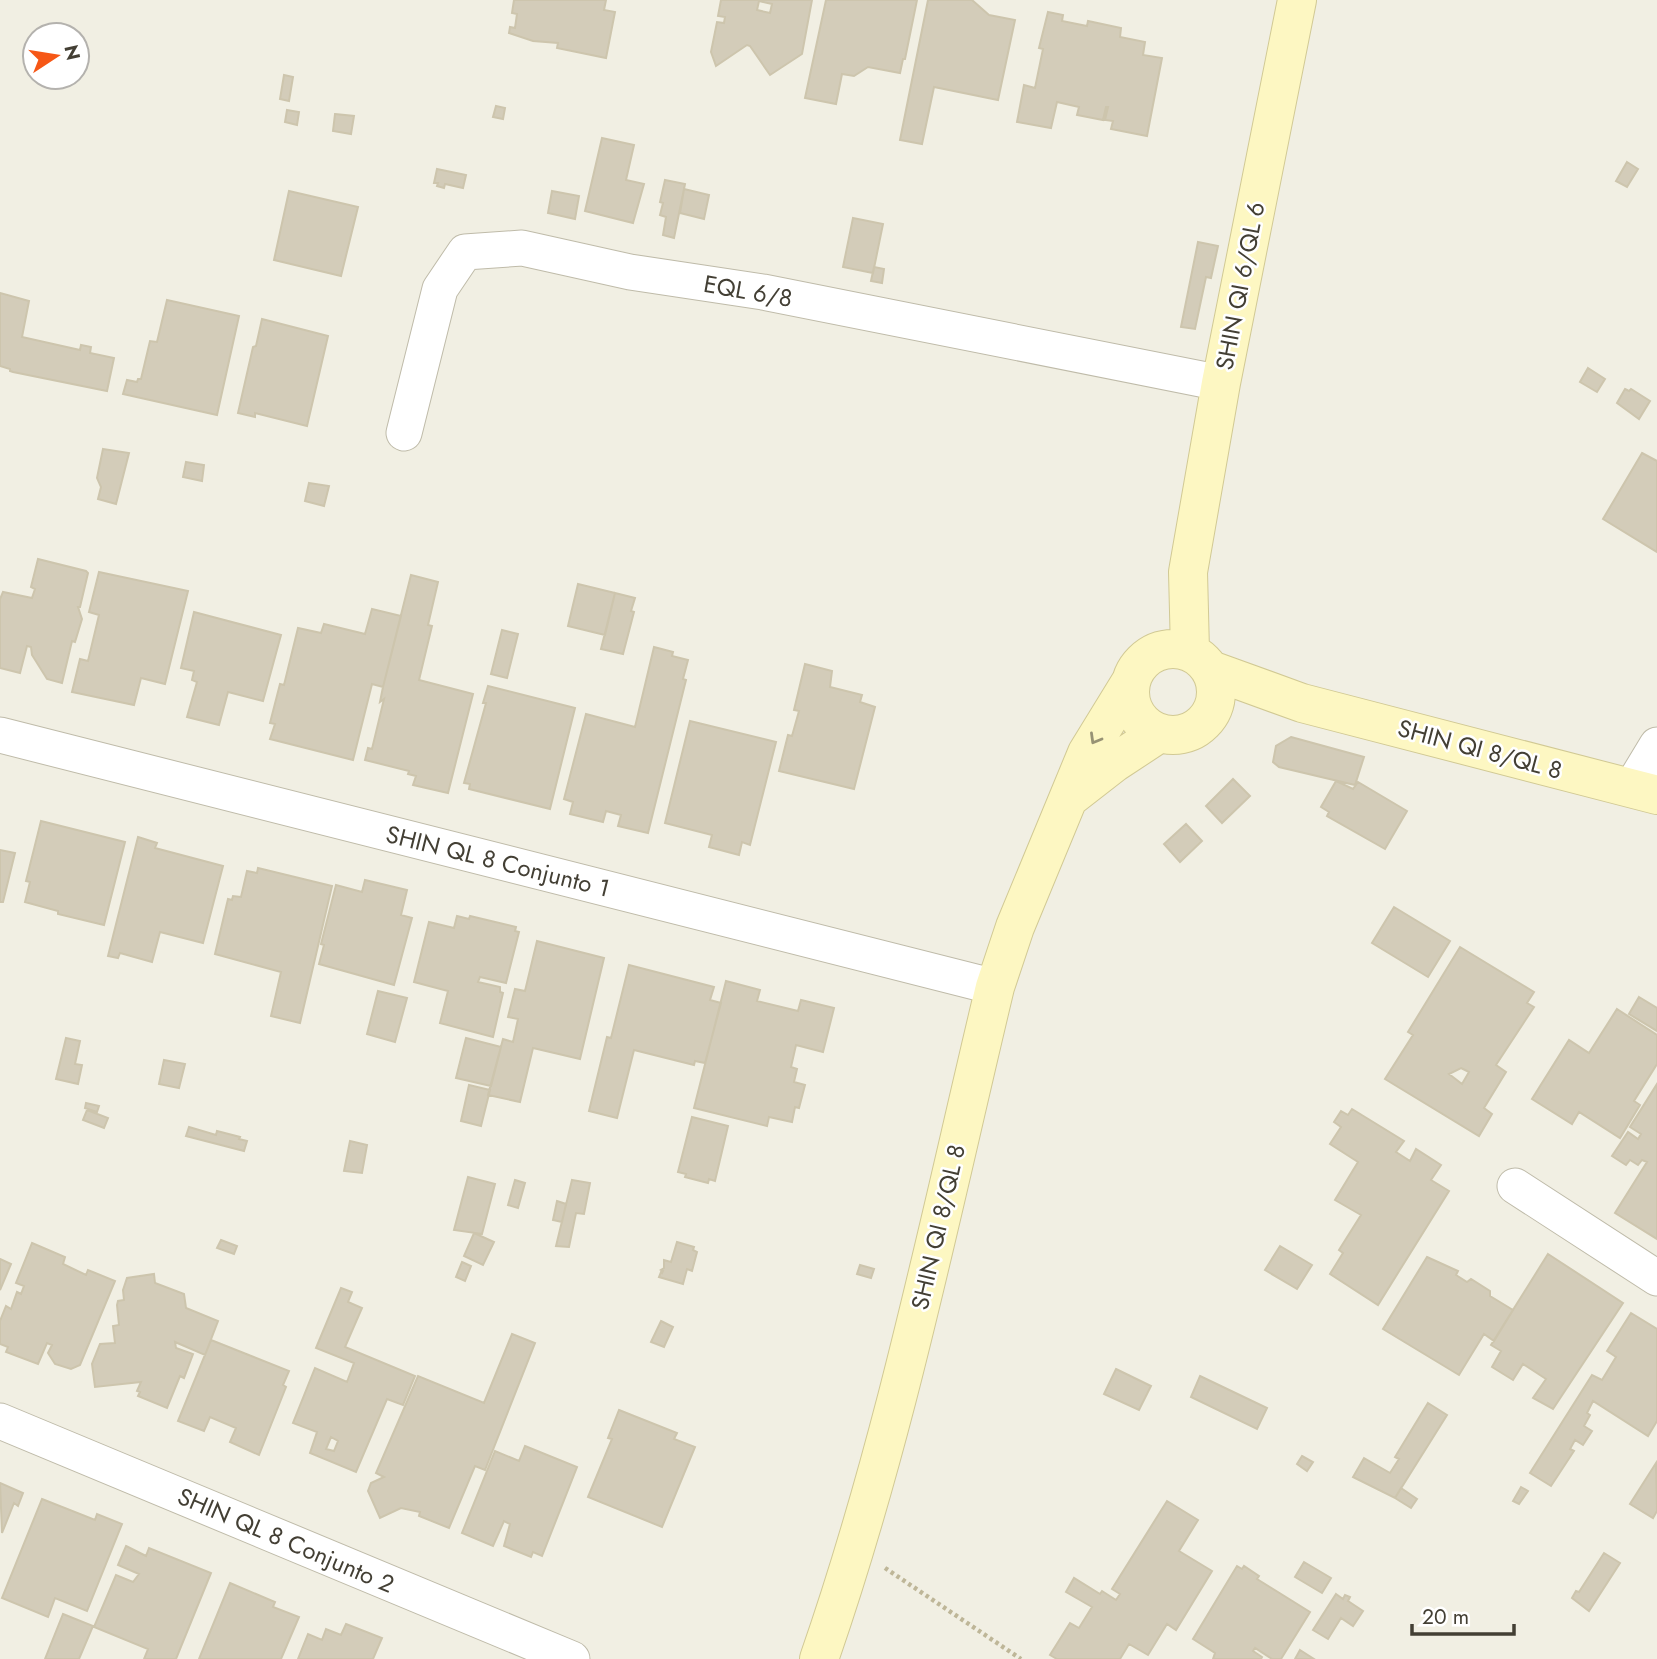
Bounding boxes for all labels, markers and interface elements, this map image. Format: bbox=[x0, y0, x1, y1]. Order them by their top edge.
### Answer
north arrow bbox=[21, 21, 91, 91]
text: N bbox=[57, 42, 87, 63]
street label: SHIN QI 6/QL 6 bbox=[1207, 199, 1273, 373]
street label: EQL 6/8 bbox=[701, 266, 795, 316]
street label: SHIN QI 8/QL 8 bbox=[1394, 710, 1566, 788]
one-way arrow bbox=[1090, 732, 1103, 745]
street label: SHIN QL 8 Conjunto 1 bbox=[382, 816, 614, 906]
street label: SHIN QI 8/QL 8 bbox=[902, 1141, 974, 1313]
street label: SHIN QL 8 Conjunto 2 bbox=[172, 1479, 400, 1601]
scale bar bbox=[1412, 1592, 1514, 1636]
text: 20 m bbox=[1422, 1602, 1469, 1632]

